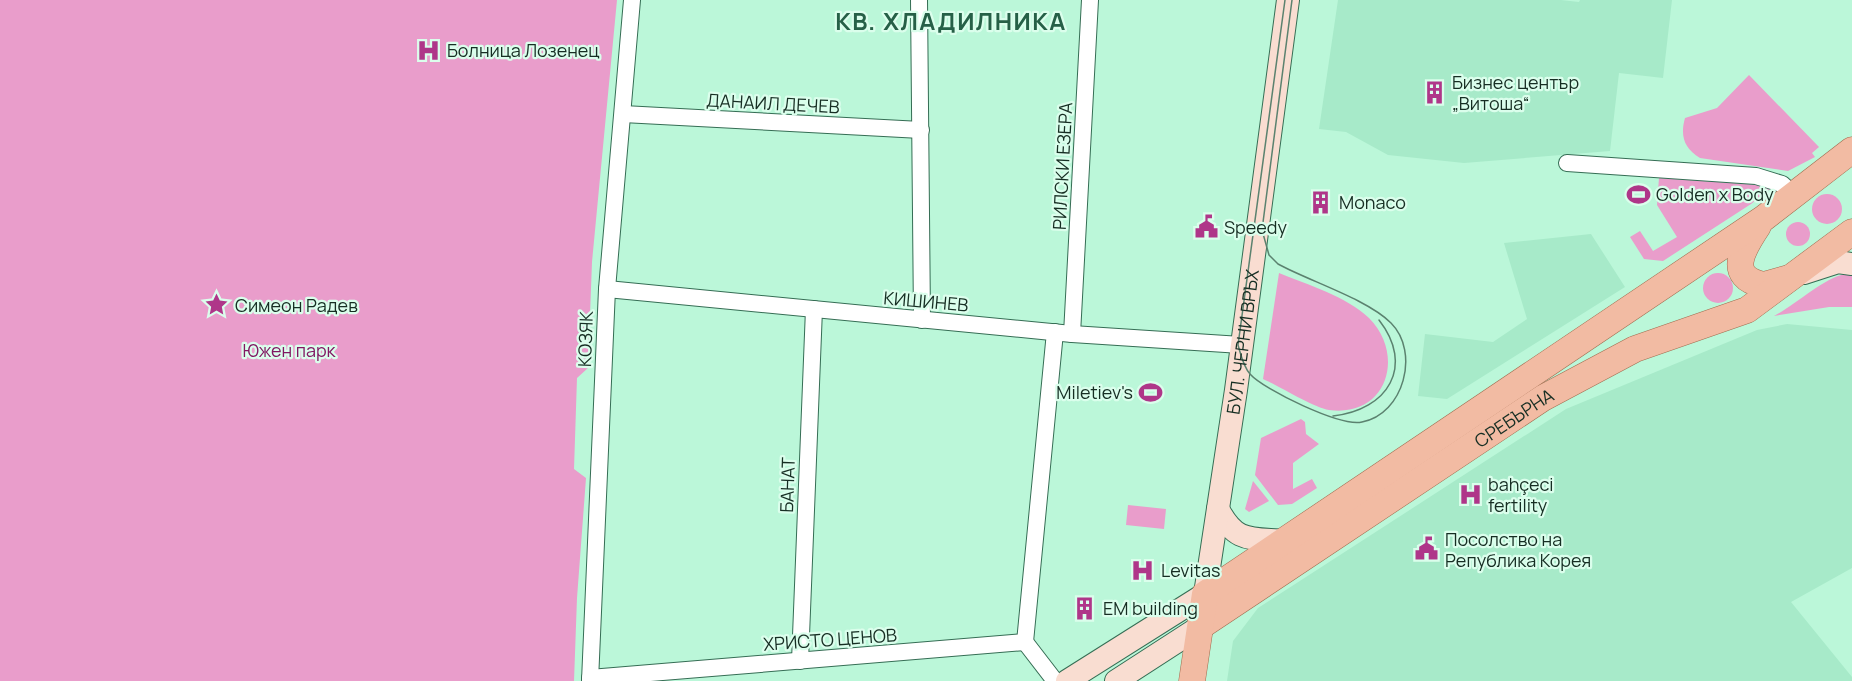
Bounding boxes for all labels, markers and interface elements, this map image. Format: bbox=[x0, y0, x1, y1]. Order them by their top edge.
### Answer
district label: КВ. ХЛАДИЛНИКА bbox=[835, 4, 1067, 37]
hospital icon: Болница Лозенец bbox=[416, 37, 442, 63]
place label: Болница Лозенец bbox=[447, 38, 599, 62]
place label: Бизнес център „Витоша“ bbox=[1452, 70, 1579, 115]
building icon: Бизнес център „Витоша“ bbox=[1421, 79, 1447, 105]
street label: ДАНАИЛ ДЕЧЕВ bbox=[706, 88, 840, 118]
street label: РИЛСКИ ЕЗЕРА bbox=[1047, 101, 1077, 230]
sports icon: Golden x Body bbox=[1625, 181, 1651, 207]
place label: Golden x Body bbox=[1656, 182, 1774, 206]
building icon: Monaco bbox=[1308, 189, 1334, 215]
place label: Monaco bbox=[1339, 190, 1406, 214]
public building icon: Speedy bbox=[1193, 214, 1219, 240]
place label: Speedy bbox=[1224, 215, 1287, 239]
street label: БУЛ. ЧЕРНИ ВРЪХ bbox=[1220, 268, 1264, 416]
street label: КИШИНЕВ bbox=[882, 285, 970, 317]
place icon: Симеон Радев bbox=[204, 292, 230, 318]
place label: Симеон Радев bbox=[235, 293, 358, 317]
street label: КОЗЯК bbox=[572, 310, 598, 367]
park label: Южен парк bbox=[243, 338, 337, 362]
sports icon: Miletiev's bbox=[1138, 379, 1164, 405]
place label: Miletiev's bbox=[1056, 380, 1133, 404]
street label: СРЕБЪРНА bbox=[1469, 382, 1558, 453]
street label: БАНАТ bbox=[774, 457, 800, 513]
place label: bahçeci fertility bbox=[1488, 472, 1553, 517]
hospital icon: bahçeci fertility bbox=[1457, 481, 1483, 507]
place label: Посолство на Република Корея bbox=[1445, 527, 1591, 572]
public building icon: Посолство на Република Корея bbox=[1414, 536, 1440, 562]
hospital icon: Levitas bbox=[1130, 557, 1156, 583]
place label: Levitas bbox=[1161, 558, 1220, 582]
building icon: EM building bbox=[1072, 595, 1098, 621]
place label: EM building bbox=[1103, 596, 1198, 620]
street label: ХРИСТО ЦЕНОВ bbox=[762, 622, 898, 656]

